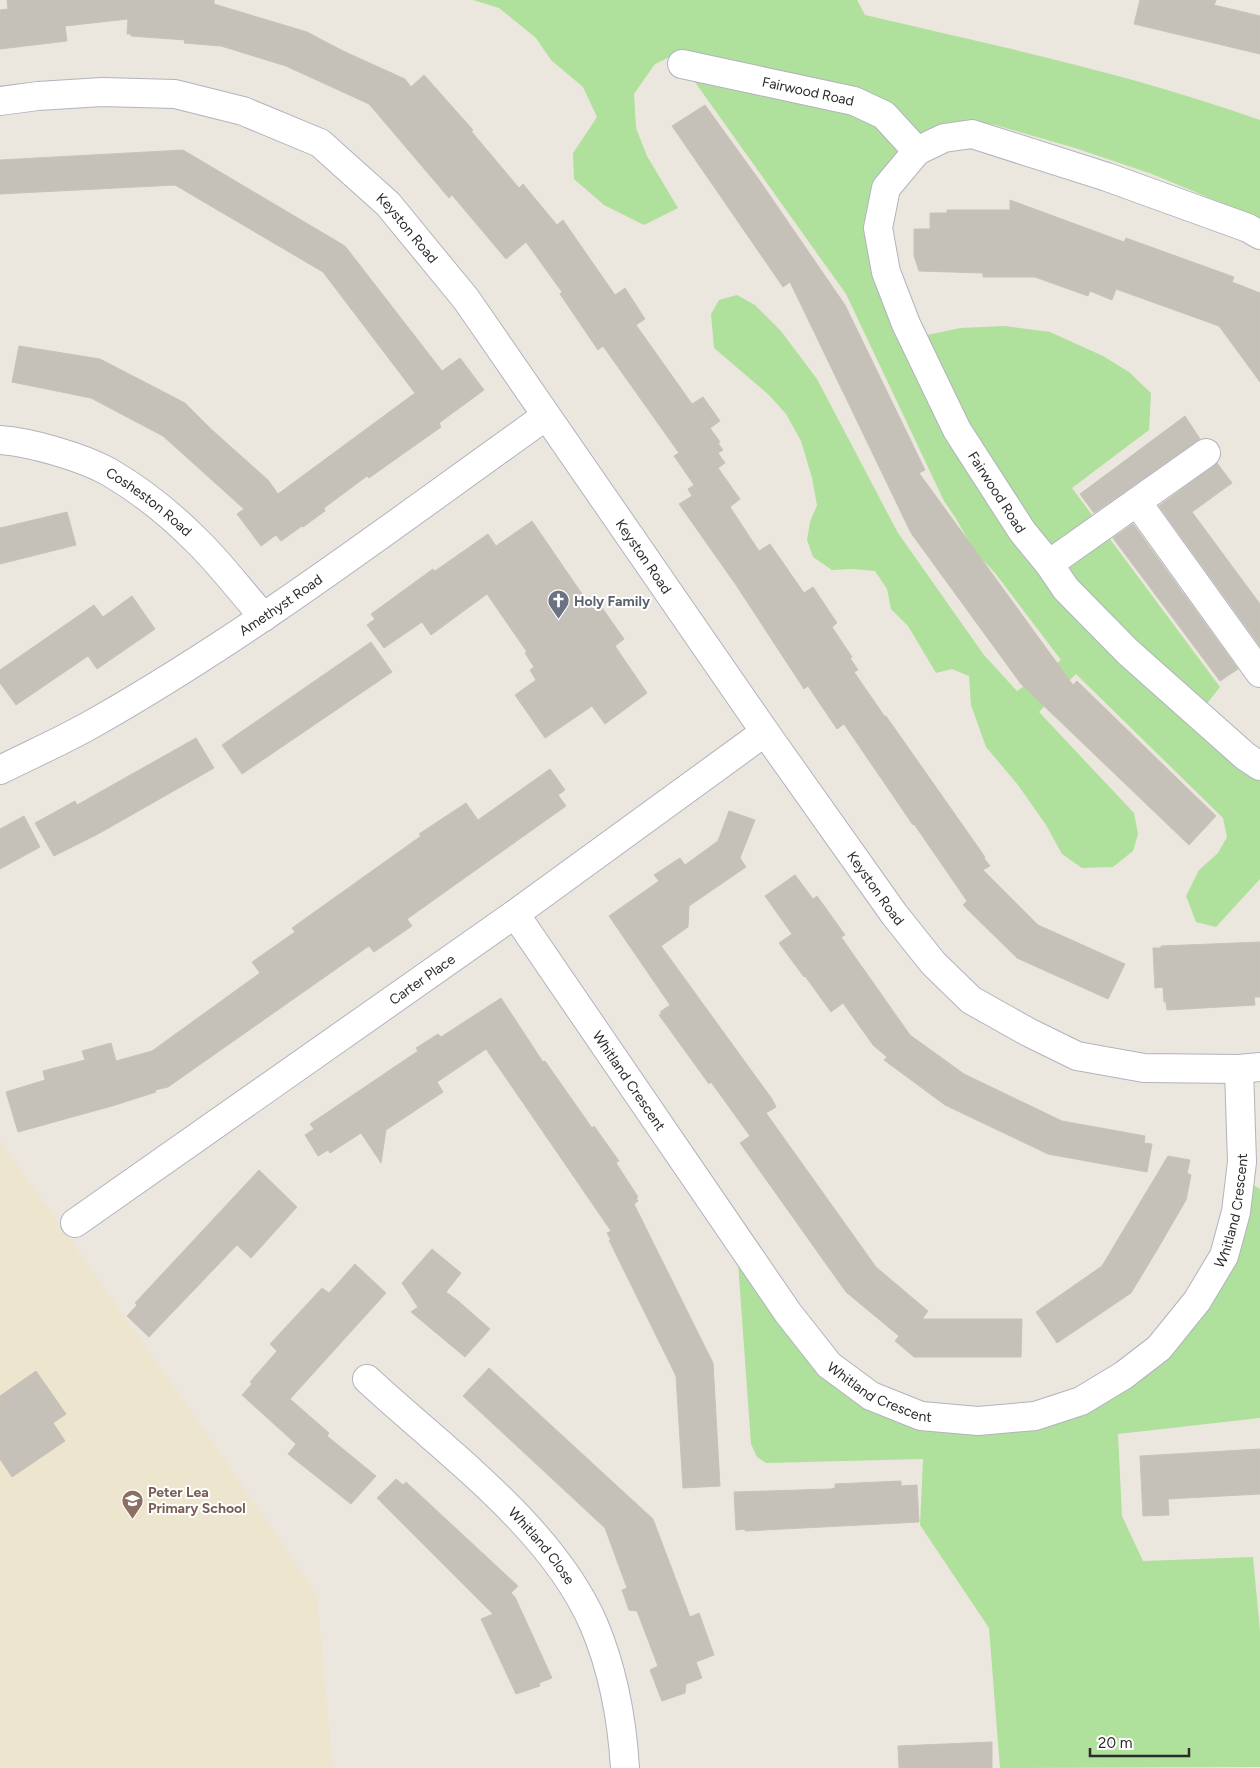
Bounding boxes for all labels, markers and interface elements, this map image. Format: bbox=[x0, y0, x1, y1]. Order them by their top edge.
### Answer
street label: Fairwood Road bbox=[761, 73, 856, 109]
street label: Keyston Road bbox=[373, 189, 442, 267]
street label: Fairwood Road bbox=[965, 448, 1030, 536]
street label: Cosheston Road bbox=[103, 464, 195, 540]
street label: Keyston Road bbox=[612, 516, 675, 597]
street label: Amethyst Road bbox=[236, 571, 325, 639]
church icon: Holy Family bbox=[546, 589, 570, 620]
place label: Holy Family bbox=[574, 593, 651, 610]
street label: Keyston Road bbox=[844, 848, 908, 929]
street label: Carter Place bbox=[386, 950, 459, 1008]
street label: Whitland Crescent bbox=[589, 1028, 669, 1134]
street label: Whitland Crescent bbox=[1210, 1153, 1251, 1271]
street label: Whitland Crescent bbox=[824, 1358, 932, 1425]
place label: Peter Lea Primary School bbox=[148, 1484, 246, 1517]
school or university icon: Peter Lea Primary School bbox=[120, 1488, 144, 1519]
street label: Whitland Close bbox=[505, 1504, 579, 1588]
scale bar bbox=[1090, 1726, 1189, 1758]
text: 20 m bbox=[1098, 1734, 1132, 1752]

